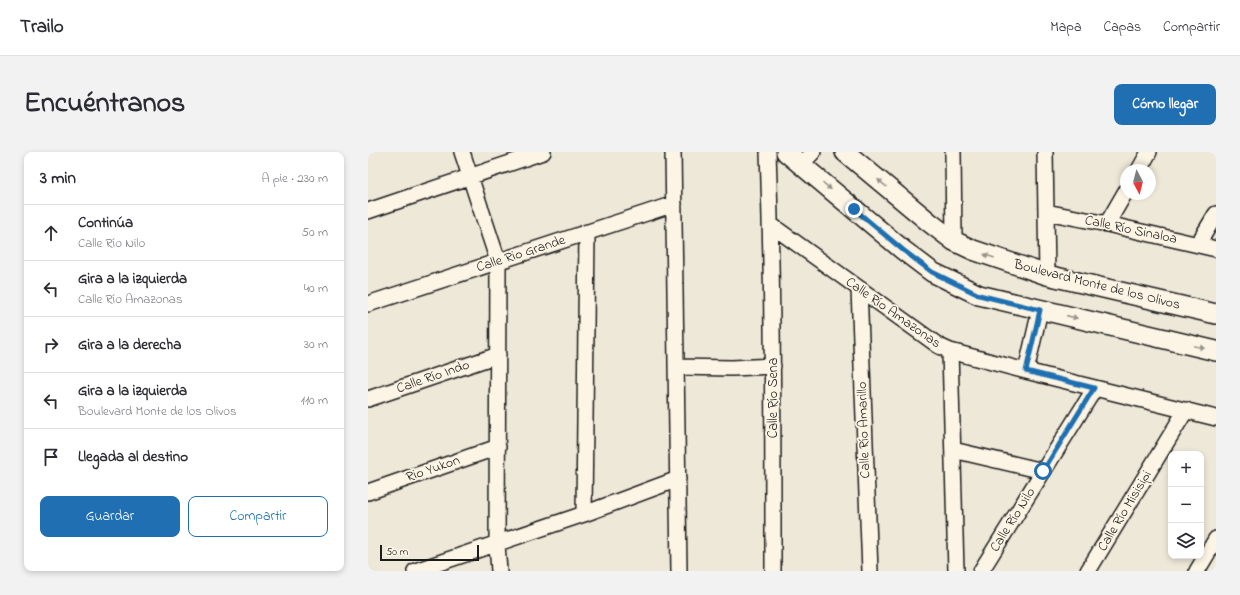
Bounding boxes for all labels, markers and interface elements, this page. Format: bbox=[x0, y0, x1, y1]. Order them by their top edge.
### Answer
text: Trailo bbox=[20, 14, 64, 41]
text: Mapa bbox=[1050, 17, 1082, 38]
text: Capas bbox=[1104, 17, 1141, 38]
text: Compartir bbox=[1163, 17, 1220, 38]
text: Encuéntranos bbox=[24, 84, 185, 125]
button: Cómo llegar bbox=[1114, 84, 1216, 125]
north arrow bbox=[1120, 164, 1156, 200]
text: 3 min bbox=[40, 166, 76, 191]
text: A pie · 230 m bbox=[261, 169, 328, 188]
one-way arrow bbox=[877, 179, 887, 188]
one-way arrow bbox=[821, 182, 832, 191]
route end bbox=[845, 200, 863, 218]
street label: Calle Río Sinaloa bbox=[1083, 210, 1179, 250]
text: Continúa bbox=[78, 212, 133, 234]
icon: ahead bbox=[40, 222, 62, 244]
text: 50 m bbox=[302, 223, 328, 242]
street label: Calle Rio Grande bbox=[474, 229, 569, 278]
text: Calle Río Nilo bbox=[78, 234, 145, 253]
one-way arrow bbox=[982, 252, 994, 258]
street label: Boulevard Monte de los Olivos bbox=[1011, 254, 1182, 316]
text: Gira a la izquierda bbox=[78, 268, 187, 290]
street label: Calle Río Amazonas bbox=[841, 272, 945, 354]
icon: left bbox=[40, 278, 62, 300]
text: 40 m bbox=[304, 279, 328, 298]
text: Calle Río Amazonas bbox=[78, 290, 183, 309]
one-way arrow bbox=[1066, 315, 1078, 321]
icon: right bbox=[40, 334, 62, 356]
text: Gira a la derecha bbox=[78, 334, 181, 356]
text: 30 m bbox=[304, 335, 328, 354]
one-way arrow bbox=[1193, 344, 1205, 350]
street label: Calle Río Indo bbox=[394, 355, 472, 399]
street label: Calle Río Sena bbox=[763, 358, 784, 438]
text: Gira a la izquierda bbox=[78, 380, 187, 402]
street label: Calle Río Amarillo bbox=[852, 381, 876, 479]
icon: left bbox=[40, 390, 62, 412]
text: 110 m bbox=[301, 391, 328, 410]
text: Boulevard Monte de los Olivos bbox=[78, 402, 237, 421]
icon: arrive bbox=[40, 446, 62, 468]
text: Llegada al destino bbox=[78, 446, 188, 468]
street label: Rio Yukon bbox=[403, 450, 463, 488]
map controls bbox=[1168, 451, 1204, 559]
button: + bbox=[1168, 451, 1204, 487]
route start bbox=[1034, 462, 1052, 480]
street label: Calle Río Misisipi bbox=[1093, 466, 1157, 556]
street label: Calle Río Nilo bbox=[985, 484, 1041, 556]
button: − bbox=[1168, 487, 1204, 523]
button: Guardar bbox=[40, 496, 180, 537]
button: Compartir bbox=[188, 496, 328, 537]
button: layers bbox=[1168, 523, 1204, 559]
scale bar bbox=[380, 543, 479, 562]
text: 50 m bbox=[386, 544, 408, 560]

